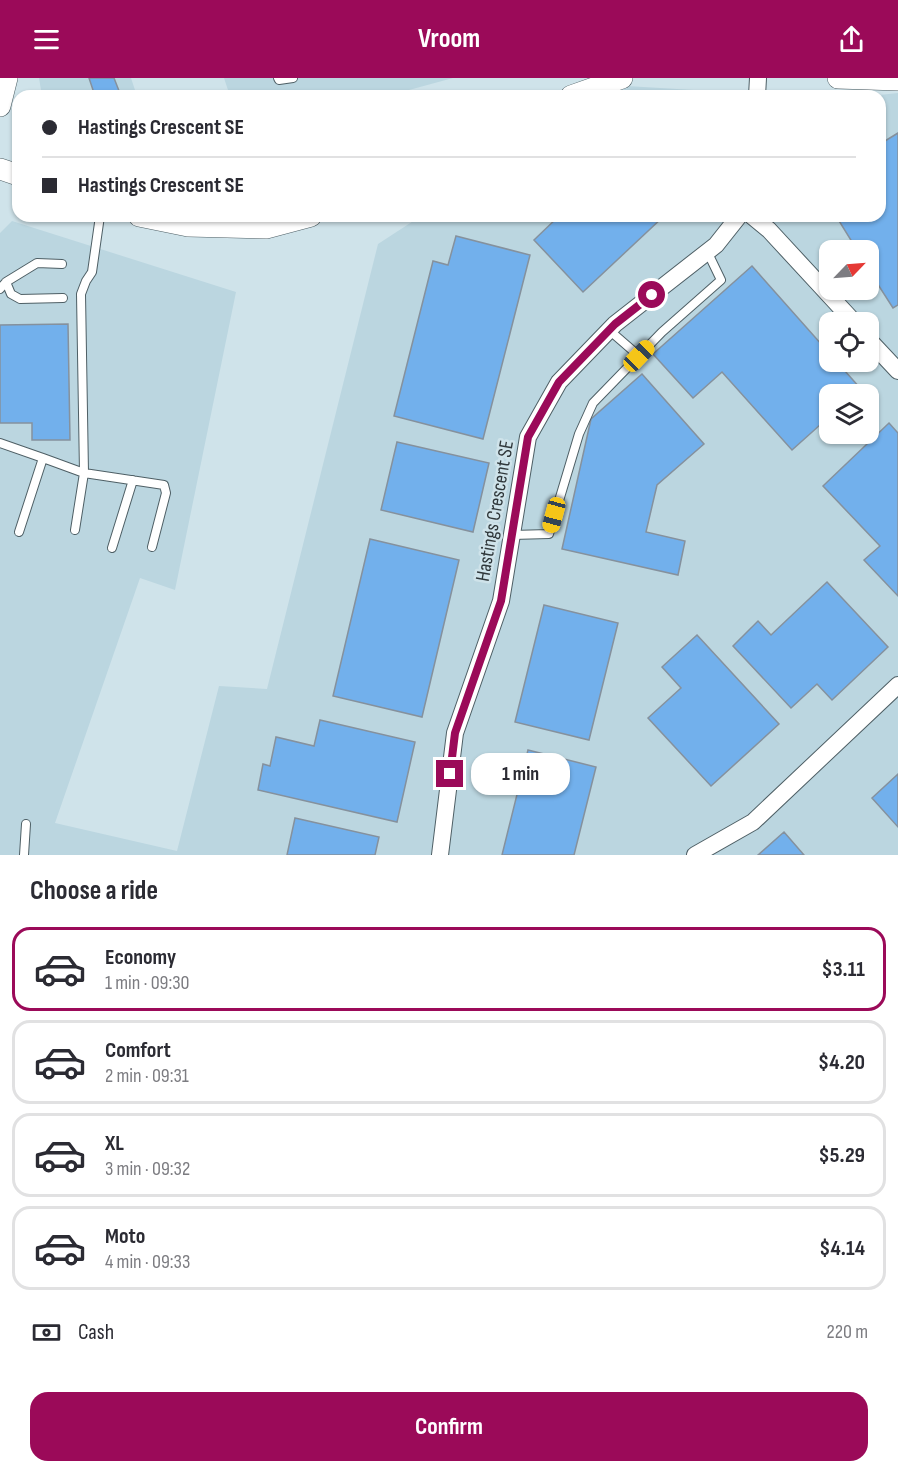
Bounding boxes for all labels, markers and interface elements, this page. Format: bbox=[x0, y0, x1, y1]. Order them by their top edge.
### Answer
icon: menu bbox=[30, 23, 63, 56]
text: Vroom bbox=[418, 23, 480, 55]
icon: share bbox=[835, 23, 868, 56]
text: Hastings Crescent SE bbox=[78, 114, 244, 141]
text: Hastings Crescent SE bbox=[78, 172, 244, 199]
north arrow bbox=[819, 240, 879, 300]
map controls bbox=[819, 240, 879, 444]
route start bbox=[638, 281, 665, 308]
button: locate bbox=[819, 312, 879, 372]
car bbox=[620, 337, 658, 375]
button: layers bbox=[819, 384, 879, 444]
street label: Hastings Crescent SE bbox=[471, 439, 519, 583]
car bbox=[541, 495, 567, 535]
callout: 1 min bbox=[471, 753, 570, 795]
route end bbox=[436, 760, 463, 787]
text: 1 min bbox=[502, 762, 539, 786]
text: Choose a ride bbox=[30, 875, 158, 907]
icon: car bbox=[33, 942, 87, 996]
text: Economy bbox=[105, 944, 176, 971]
text: $3.11 bbox=[821, 956, 865, 983]
text: 1 min · 09:30 bbox=[105, 971, 190, 995]
icon: car bbox=[33, 1035, 87, 1089]
text: Comfort bbox=[105, 1037, 171, 1064]
text: $4.20 bbox=[818, 1049, 865, 1076]
text: 2 min · 09:31 bbox=[105, 1064, 189, 1088]
icon: car bbox=[33, 1128, 87, 1182]
text: XL bbox=[105, 1130, 124, 1157]
text: $5.29 bbox=[819, 1142, 865, 1169]
text: 3 min · 09:32 bbox=[105, 1157, 190, 1181]
icon: car bbox=[33, 1221, 87, 1275]
text: Moto bbox=[105, 1223, 145, 1250]
text: $4.14 bbox=[819, 1235, 865, 1262]
text: 4 min · 09:33 bbox=[105, 1250, 190, 1274]
icon: cash bbox=[30, 1316, 63, 1349]
text: Cash bbox=[78, 1319, 114, 1346]
text: 220 m bbox=[827, 1320, 868, 1344]
button: Confirm bbox=[30, 1392, 868, 1461]

